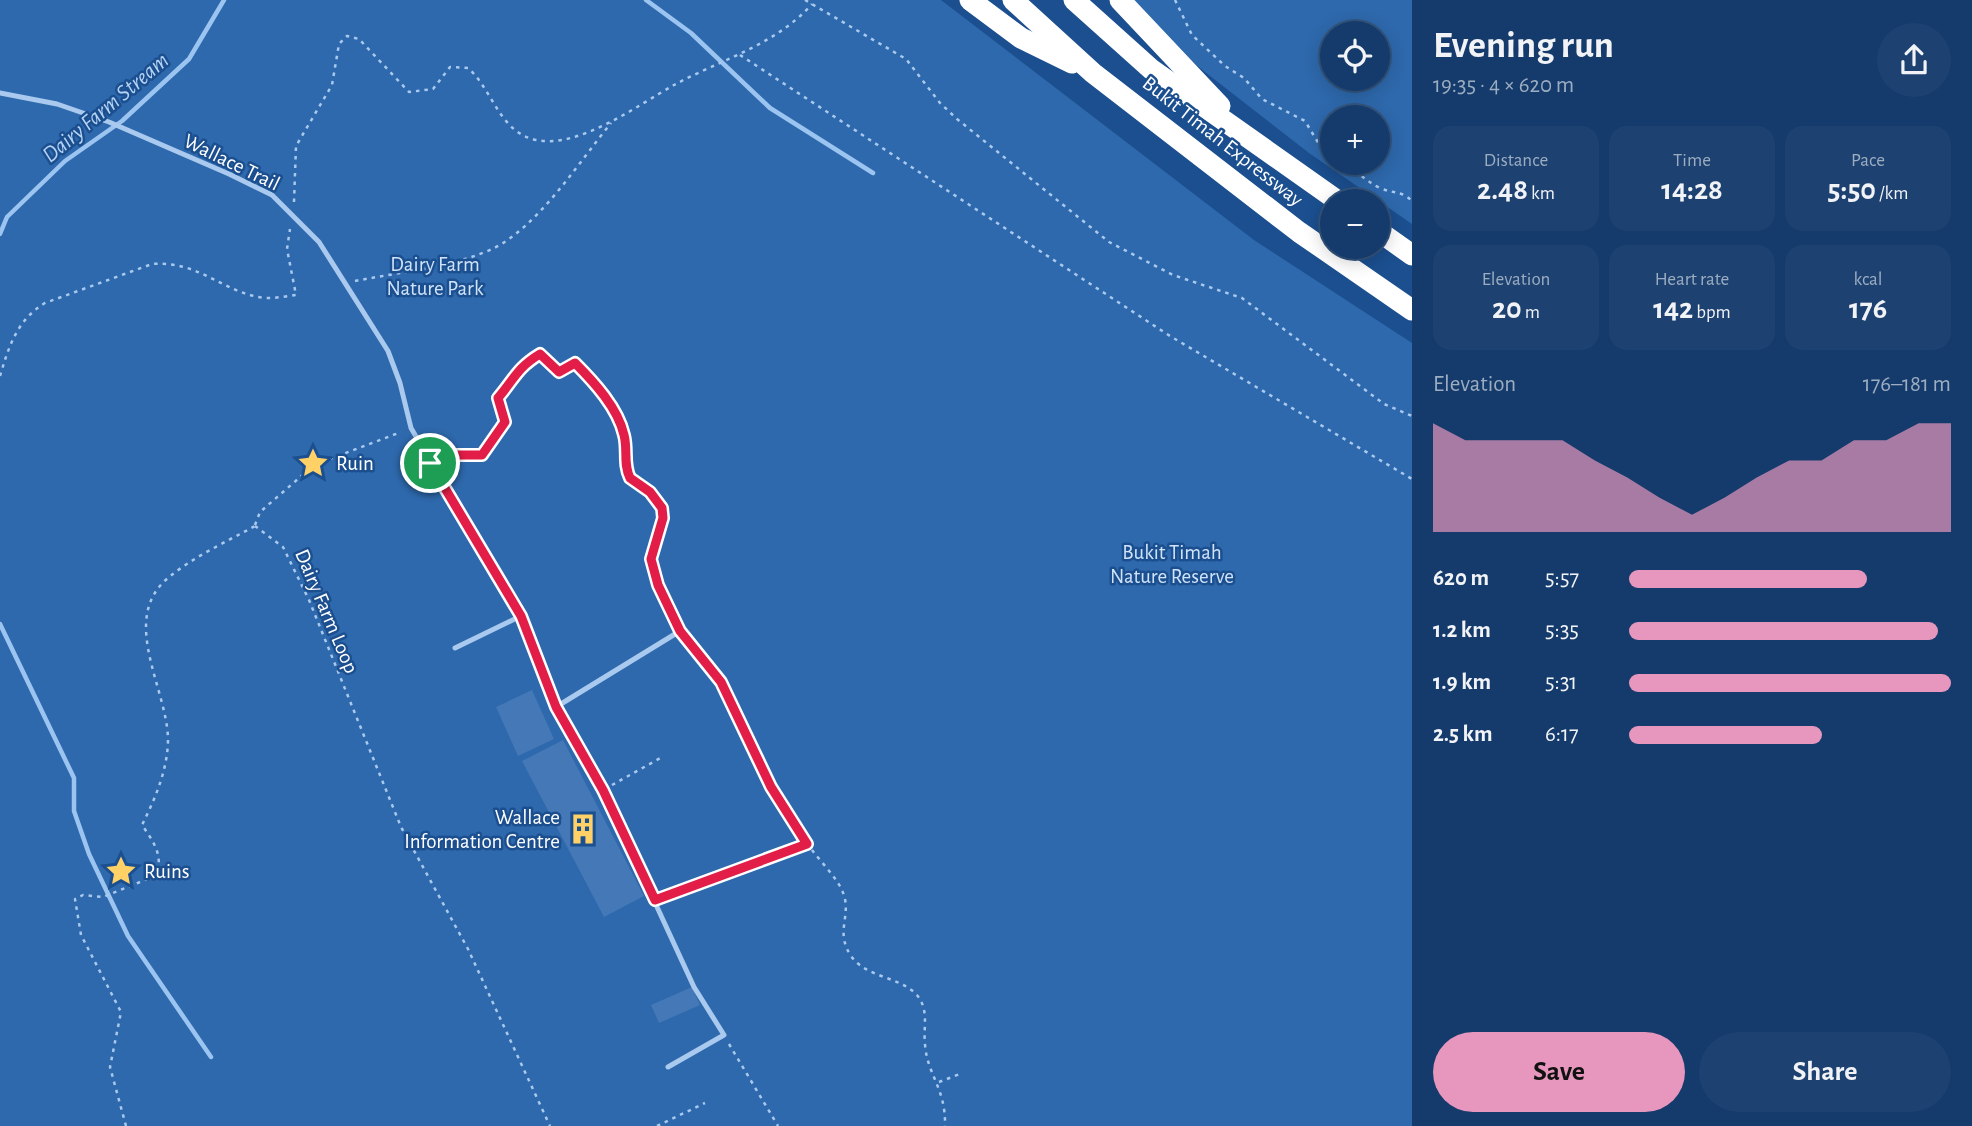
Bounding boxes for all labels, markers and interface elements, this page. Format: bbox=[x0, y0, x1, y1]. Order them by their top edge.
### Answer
map controls bbox=[1320, 21, 1390, 259]
button: locate bbox=[1320, 21, 1390, 91]
button: share bbox=[1877, 23, 1951, 97]
text: Evening run bbox=[1433, 27, 1614, 65]
water label: Dairy Farm Stream bbox=[38, 49, 173, 167]
street label: Bukit Timah Expressway bbox=[1139, 72, 1307, 210]
text: 19:35 · 4 × 620 m bbox=[1433, 74, 1574, 97]
button: + bbox=[1320, 105, 1390, 175]
street label: Wallace Trail bbox=[180, 130, 283, 195]
text: Distance bbox=[1484, 151, 1548, 170]
text: Time bbox=[1673, 151, 1711, 170]
text: Pace bbox=[1851, 151, 1885, 170]
text: 2.48 bbox=[1477, 175, 1528, 205]
text: 14:28 bbox=[1661, 175, 1723, 205]
text: 5:50 bbox=[1828, 175, 1876, 205]
text: km bbox=[1528, 184, 1555, 203]
text: /km bbox=[1876, 184, 1908, 203]
button: − bbox=[1320, 189, 1390, 259]
park label: Dairy Farm Nature Park bbox=[387, 254, 484, 299]
text: Elevation bbox=[1482, 270, 1550, 289]
text: Heart rate bbox=[1655, 270, 1729, 289]
text: kcal bbox=[1854, 270, 1882, 289]
text: 20 bbox=[1492, 294, 1522, 324]
text: 142 bbox=[1653, 294, 1693, 324]
text: 176 bbox=[1849, 294, 1887, 324]
text: m bbox=[1522, 303, 1540, 322]
text: bpm bbox=[1693, 303, 1731, 322]
text: Elevation bbox=[1433, 373, 1516, 396]
text: 176–181 m bbox=[1863, 373, 1951, 396]
pin bbox=[400, 433, 460, 493]
icon: arrive bbox=[411, 444, 449, 482]
place icon: Ruin bbox=[296, 446, 330, 480]
place label: Ruin bbox=[336, 453, 374, 474]
park label: Bukit Timah Nature Reserve bbox=[1110, 542, 1234, 587]
street label: Dairy Farm Loop bbox=[291, 546, 362, 676]
text: 620 m bbox=[1433, 567, 1489, 590]
text: 5:57 bbox=[1545, 567, 1579, 590]
text: 1.2 km bbox=[1433, 619, 1491, 642]
text: 5:35 bbox=[1545, 619, 1579, 642]
text: 1.9 km bbox=[1433, 671, 1491, 694]
text: 5:31 bbox=[1545, 671, 1577, 694]
text: 2.5 km bbox=[1433, 723, 1492, 746]
text: 6:17 bbox=[1545, 723, 1579, 746]
place label: Wallace Information Centre bbox=[404, 807, 560, 852]
building icon: Wallace Information Centre bbox=[566, 812, 600, 846]
place icon: Ruins bbox=[104, 854, 138, 888]
place label: Ruins bbox=[144, 861, 190, 882]
button: Save bbox=[1433, 1032, 1685, 1112]
button: Share bbox=[1699, 1032, 1951, 1112]

